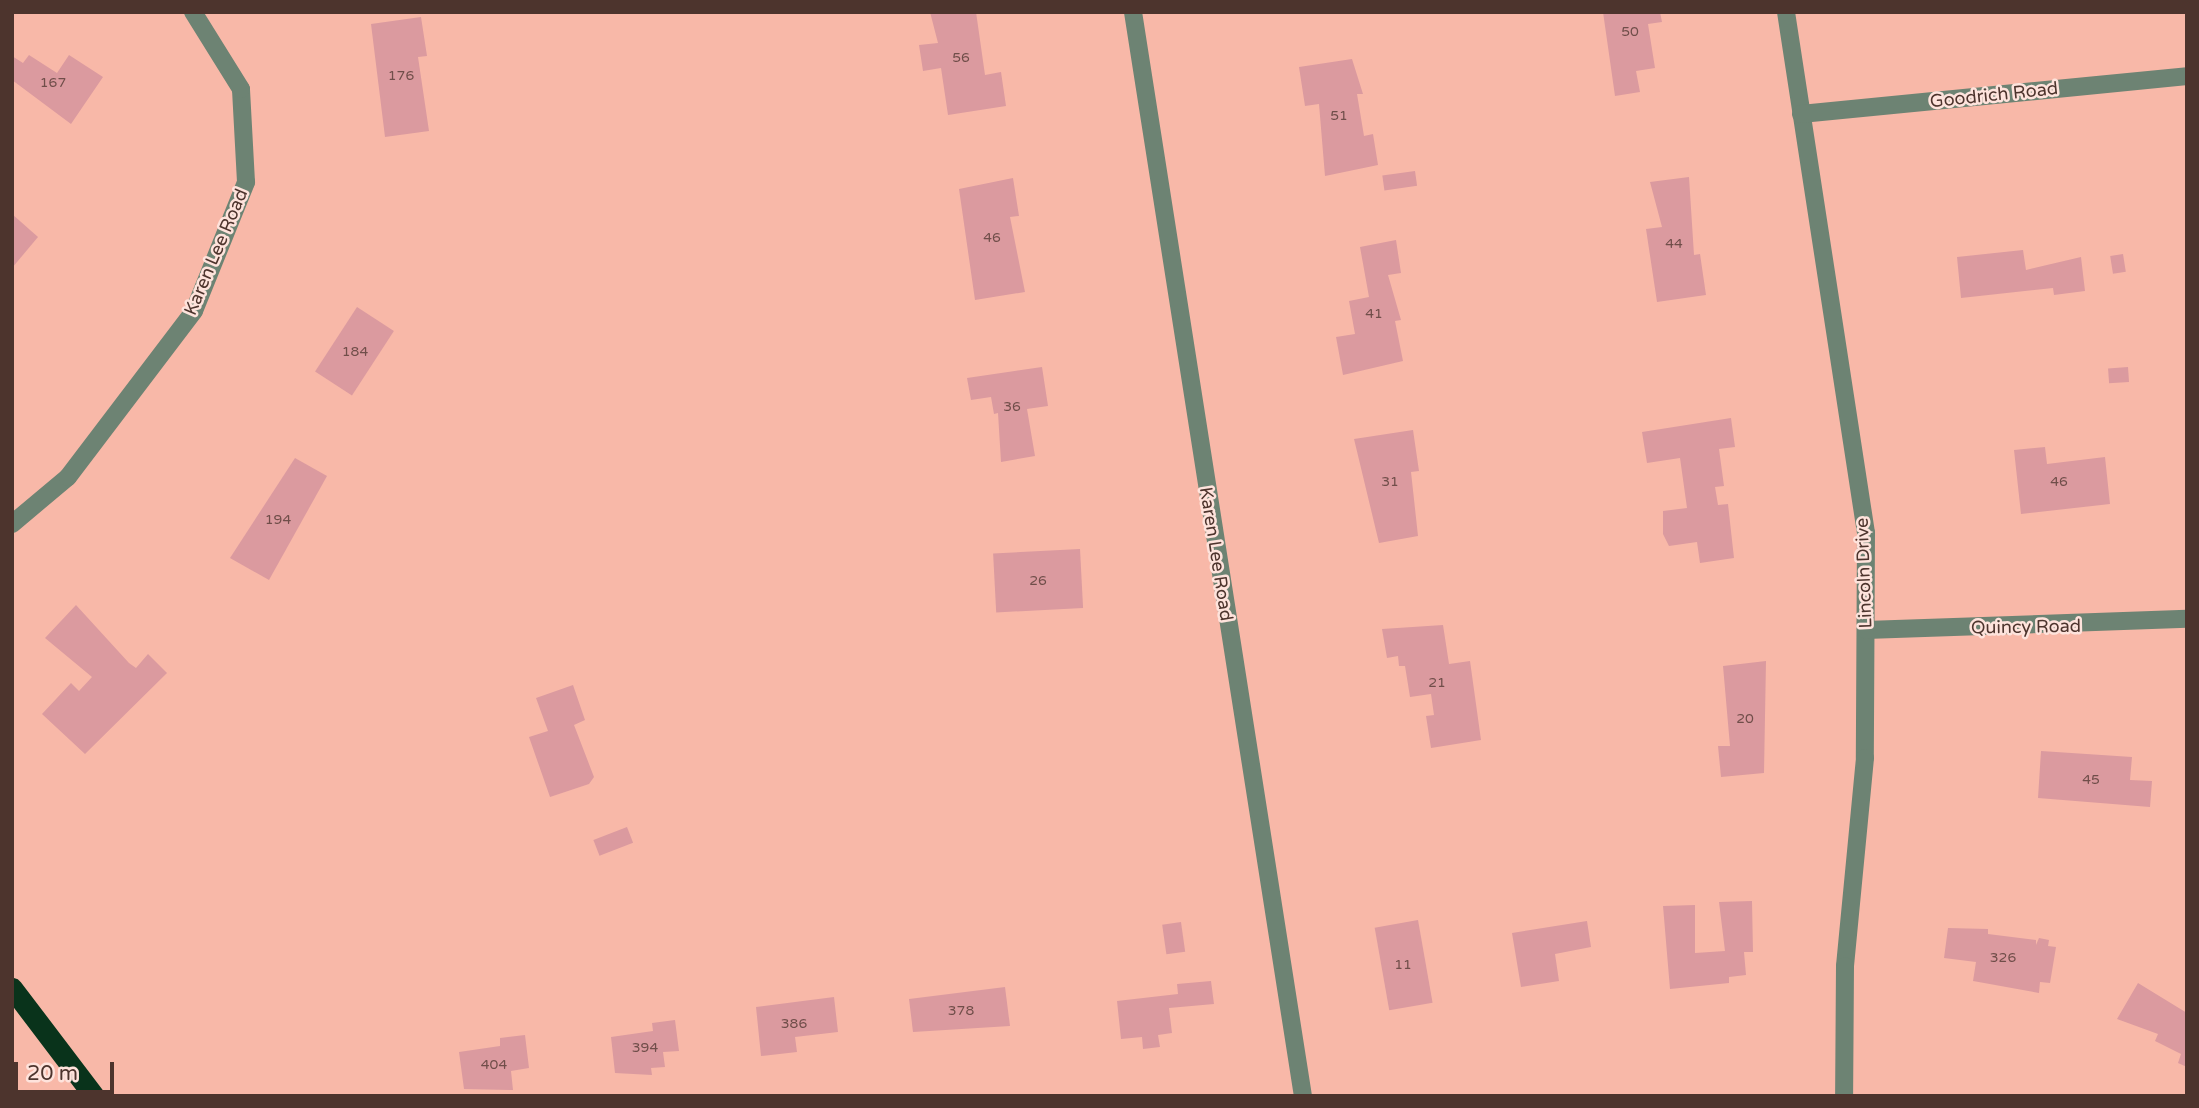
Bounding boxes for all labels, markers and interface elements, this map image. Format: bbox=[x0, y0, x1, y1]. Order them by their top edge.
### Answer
house number: 50 bbox=[1621, 24, 1639, 40]
house number: 56 bbox=[952, 50, 970, 66]
house number: 176 bbox=[388, 68, 414, 84]
house number: 167 bbox=[40, 75, 66, 91]
street label: Goodrich Road bbox=[1929, 78, 2059, 112]
house number: 51 bbox=[1330, 108, 1348, 124]
street label: Karen Lee Road bbox=[180, 186, 252, 318]
house number: 46 bbox=[983, 230, 1001, 246]
house number: 44 bbox=[1665, 236, 1683, 252]
house number: 41 bbox=[1365, 306, 1383, 322]
house number: 184 bbox=[342, 344, 368, 360]
house number: 36 bbox=[1003, 399, 1021, 415]
house number: 31 bbox=[1381, 474, 1399, 490]
house number: 46 bbox=[2050, 474, 2068, 490]
street label: Karen Lee Road bbox=[1195, 485, 1237, 623]
house number: 194 bbox=[265, 512, 291, 528]
street label: Lincoln Drive bbox=[1851, 517, 1877, 629]
house number: 26 bbox=[1029, 573, 1047, 589]
street label: Quincy Road bbox=[1971, 615, 2081, 639]
house number: 21 bbox=[1428, 675, 1446, 691]
house number: 20 bbox=[1736, 711, 1754, 727]
house number: 45 bbox=[2082, 772, 2100, 788]
house number: 326 bbox=[1990, 950, 2016, 966]
house number: 11 bbox=[1394, 957, 1412, 973]
house number: 378 bbox=[948, 1003, 974, 1019]
house number: 386 bbox=[781, 1016, 807, 1032]
house number: 394 bbox=[632, 1040, 658, 1056]
scale bar bbox=[18, 1048, 117, 1092]
house number: 404 bbox=[481, 1057, 507, 1073]
text: 20 m bbox=[27, 1061, 78, 1086]

